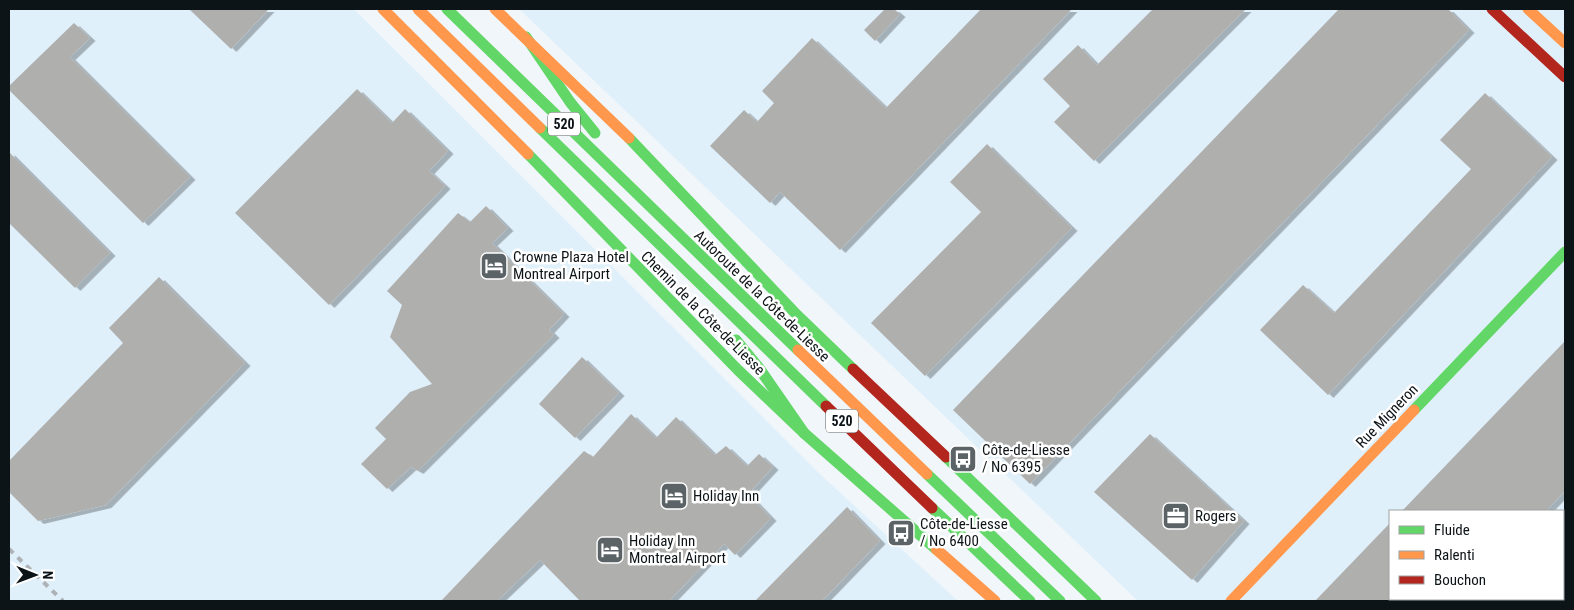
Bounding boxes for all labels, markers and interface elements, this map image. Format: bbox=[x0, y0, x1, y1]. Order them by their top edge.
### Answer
road number: 520 bbox=[548, 112, 580, 136]
street label: Autoroute de la Côte-de-Liesse bbox=[690, 226, 834, 366]
street label: Chemin de la Côte-de-Liesse bbox=[637, 247, 769, 379]
place label: Crowne Plaza Hotel Montreal Airport bbox=[513, 248, 629, 283]
hotel icon: Crowne Plaza Hotel Montreal Airport bbox=[479, 251, 509, 281]
street label: Rue Migneron bbox=[1352, 380, 1422, 452]
road number: 520 bbox=[826, 410, 858, 432]
place label: Côte-de-Liesse / No 6395 bbox=[982, 441, 1070, 476]
bus stop icon: Côte-de-Liesse / No 6395 bbox=[948, 444, 978, 474]
hotel icon: Holiday Inn bbox=[659, 481, 689, 511]
place label: Holiday Inn bbox=[693, 487, 759, 505]
office icon: Rogers bbox=[1161, 501, 1191, 531]
place label: Rogers bbox=[1195, 507, 1236, 525]
legend bbox=[1389, 510, 1564, 600]
place label: Côte-de-Liesse / No 6400 bbox=[920, 515, 1008, 550]
bus stop icon: Côte-de-Liesse / No 6400 bbox=[886, 518, 916, 548]
text: Fluide bbox=[1434, 521, 1470, 539]
place label: Holiday Inn Montreal Airport bbox=[629, 532, 726, 567]
hotel icon: Holiday Inn Montreal Airport bbox=[595, 535, 625, 565]
text: Ralenti bbox=[1434, 546, 1475, 564]
north arrow bbox=[10, 550, 60, 600]
text: N bbox=[40, 571, 56, 580]
text: Bouchon bbox=[1434, 571, 1486, 589]

